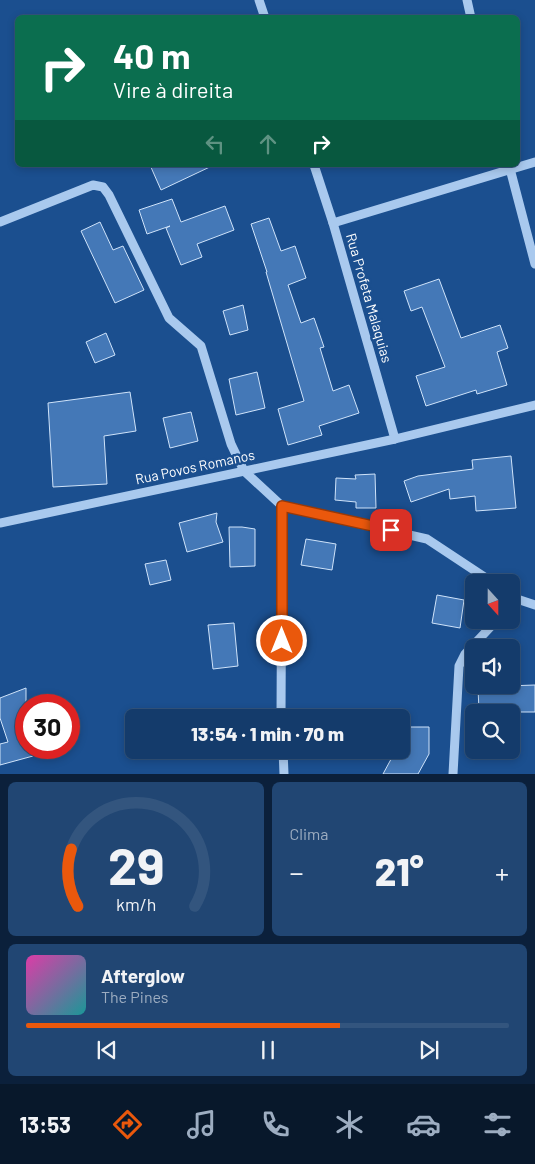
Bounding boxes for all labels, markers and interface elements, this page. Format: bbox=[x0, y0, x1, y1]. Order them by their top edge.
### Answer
text: 40 m bbox=[113, 34, 190, 76]
icon: right bbox=[30, 35, 95, 100]
text: Vire à direita bbox=[113, 76, 233, 102]
icon: left bbox=[201, 130, 229, 158]
icon: ahead bbox=[254, 130, 282, 158]
icon: right bbox=[307, 130, 335, 158]
street label: Rua Profeta Malaquias bbox=[343, 231, 396, 365]
street label: Rua Povos Romanos bbox=[134, 445, 256, 487]
pin bbox=[370, 509, 412, 551]
icon: arrive bbox=[377, 516, 405, 544]
north arrow bbox=[465, 574, 520, 629]
map controls bbox=[465, 574, 520, 759]
position arrow bbox=[255, 614, 307, 666]
button: sound bbox=[465, 639, 520, 694]
speed limit sign: 30 bbox=[15, 694, 80, 759]
button: search bbox=[465, 704, 520, 759]
text: 13:54 · 1 min · 70 m bbox=[191, 722, 344, 745]
text: Clima bbox=[290, 824, 328, 843]
text: 29 bbox=[107, 833, 164, 895]
text: 21° bbox=[375, 848, 424, 894]
text: − bbox=[290, 855, 304, 889]
text: + bbox=[495, 855, 509, 889]
text: km/h bbox=[116, 893, 156, 915]
text: Afterglow bbox=[101, 964, 185, 987]
text: The Pines bbox=[101, 987, 169, 1006]
icon: previous bbox=[93, 1036, 121, 1064]
icon: pause bbox=[254, 1036, 282, 1064]
icon: next bbox=[415, 1036, 443, 1064]
icon: directions bbox=[110, 1107, 145, 1142]
icon: music bbox=[184, 1107, 219, 1142]
icon: phone bbox=[258, 1107, 293, 1142]
icon: climate bbox=[332, 1107, 367, 1142]
icon: car bbox=[406, 1107, 441, 1142]
icon: filters bbox=[480, 1107, 515, 1142]
text: 13:53 bbox=[20, 1111, 71, 1137]

